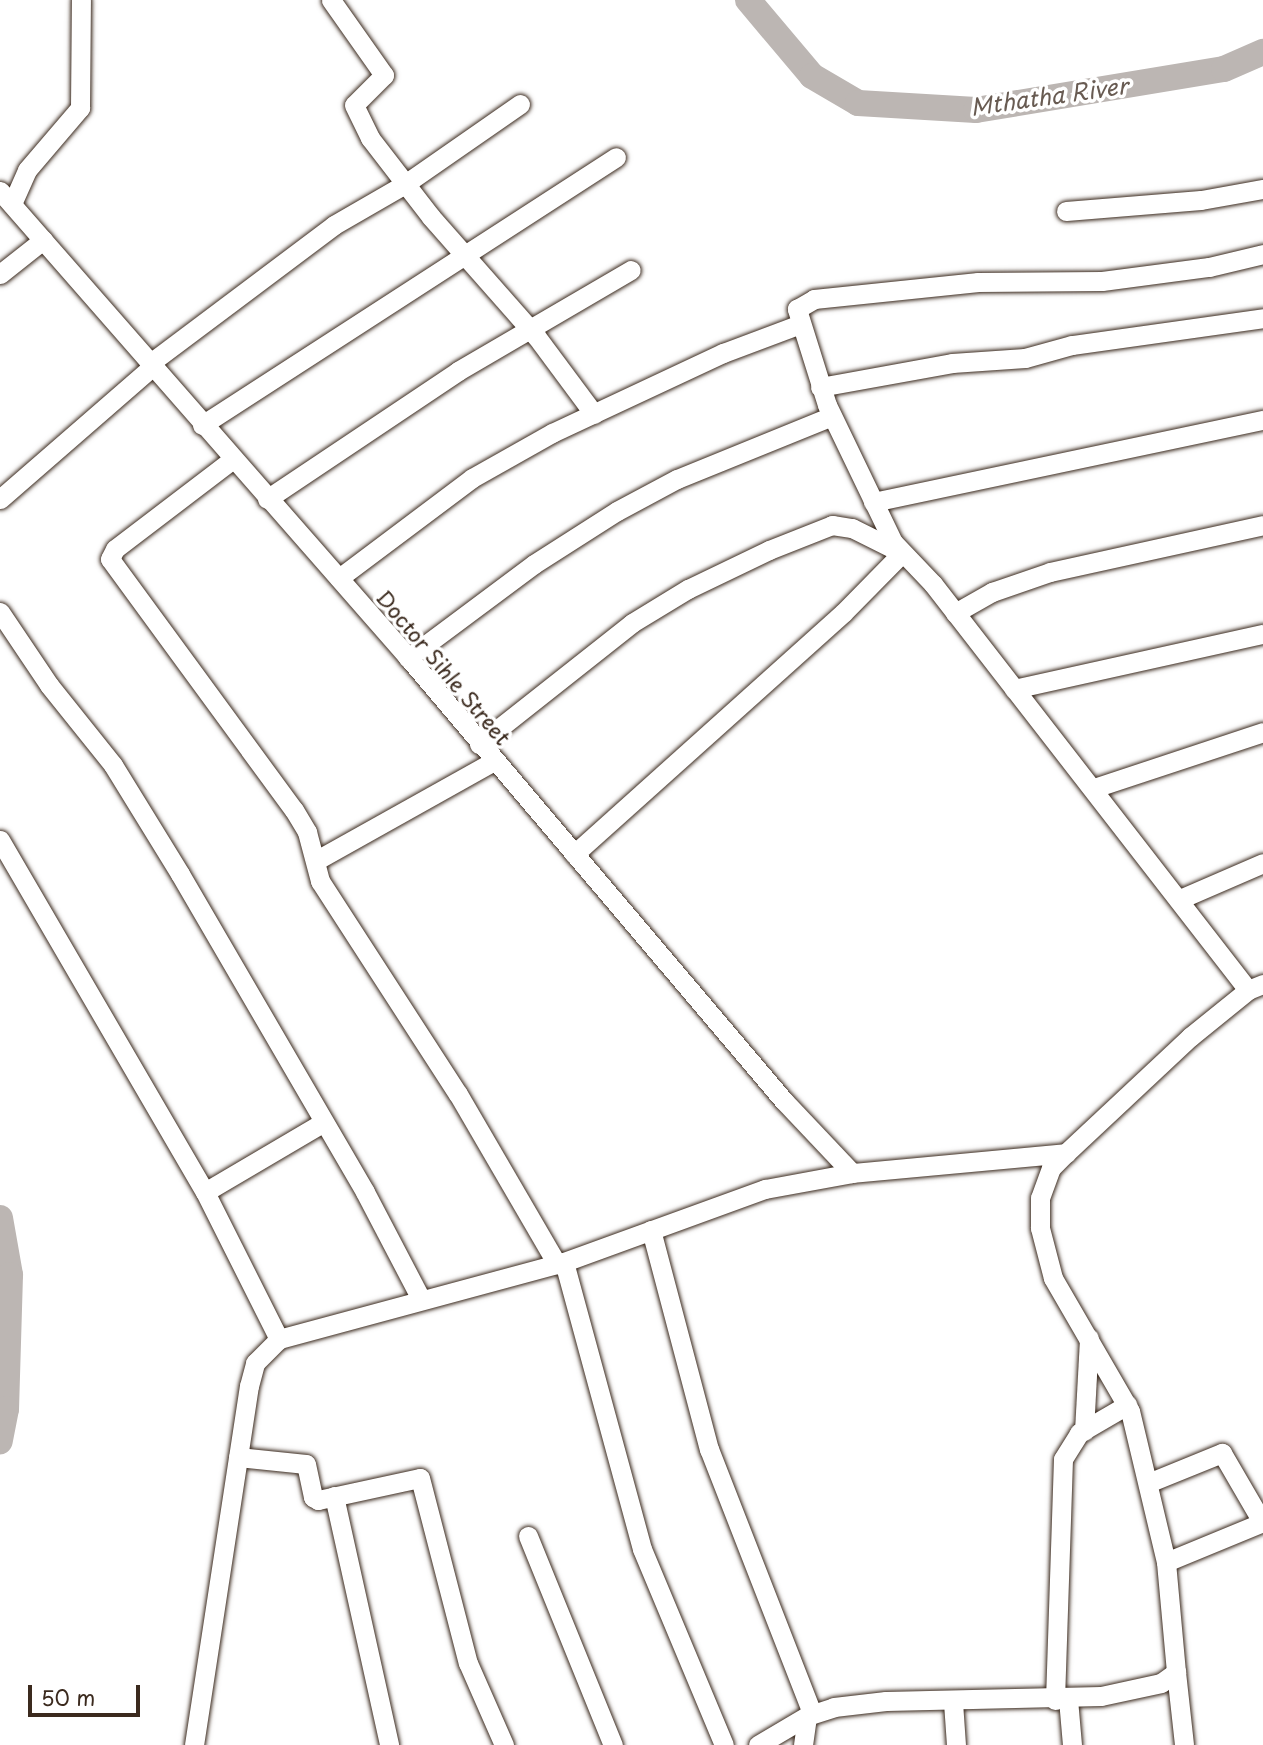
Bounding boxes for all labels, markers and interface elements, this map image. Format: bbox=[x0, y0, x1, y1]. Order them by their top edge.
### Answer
water label: Mthatha River bbox=[968, 71, 1130, 121]
street label: Doctor Sihle Street bbox=[371, 584, 517, 750]
scale bar bbox=[32, 1672, 144, 1716]
text: 50 m bbox=[41, 1681, 95, 1713]

